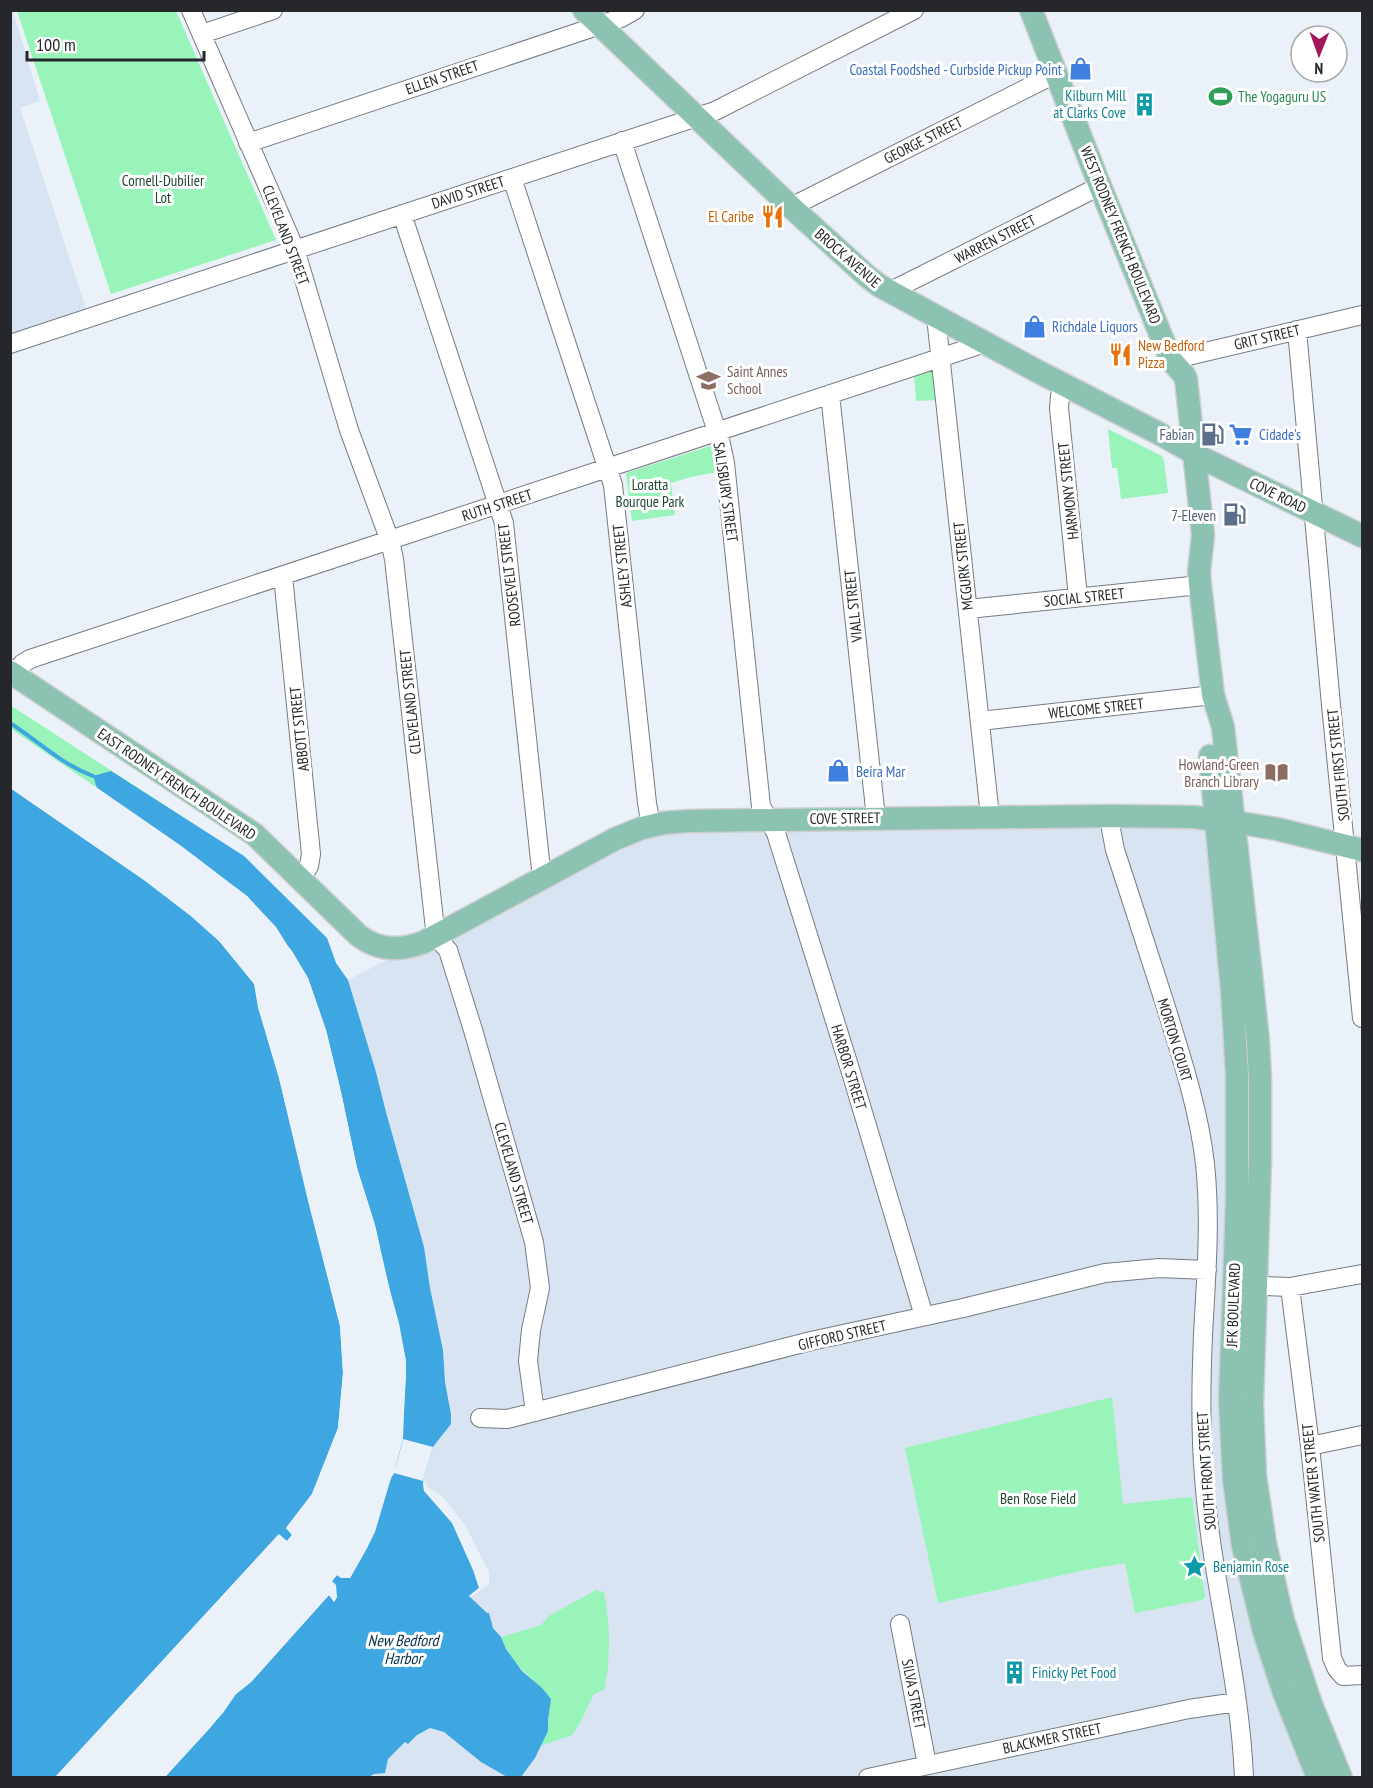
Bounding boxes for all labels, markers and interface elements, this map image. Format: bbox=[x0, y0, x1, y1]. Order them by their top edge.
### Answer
scale bar bbox=[27, 24, 204, 62]
north arrow bbox=[1289, 24, 1349, 84]
text: 100 m bbox=[36, 33, 76, 56]
street label: ELLEN STREET bbox=[403, 55, 482, 98]
shop icon: Coastal Foodshed - Curbside Pickup Point bbox=[1067, 56, 1093, 82]
text: N bbox=[1314, 59, 1323, 79]
place label: Coastal Foodshed - Curbside Pickup Point bbox=[849, 60, 1062, 79]
sports icon: The Yogaguru US bbox=[1207, 83, 1233, 109]
place label: Kilburn Mill at Clarks Cove bbox=[1053, 86, 1127, 122]
place label: The Yogaguru US bbox=[1238, 87, 1326, 106]
building icon: Kilburn Mill at Clarks Cove bbox=[1131, 91, 1157, 117]
street label: GEORGE STREET bbox=[880, 112, 966, 168]
street label: WEST RODNEY FRENCH BOULEVARD bbox=[1077, 143, 1165, 327]
park label: Cornell-Dubilier Lot bbox=[122, 171, 205, 207]
street label: DAVID STREET bbox=[429, 171, 507, 213]
street label: CLEVELAND STREET bbox=[258, 182, 314, 288]
restaurant icon: El Caribe bbox=[759, 203, 785, 229]
place label: El Caribe bbox=[708, 207, 754, 226]
street label: WARREN STREET bbox=[951, 210, 1039, 268]
street label: BROCK AVENUE bbox=[811, 224, 885, 292]
shop icon: Richdale Liquors bbox=[1021, 313, 1047, 339]
place label: Richdale Liquors bbox=[1052, 317, 1138, 336]
street label: GRIT STREET bbox=[1232, 320, 1302, 354]
place label: New Bedford Pizza bbox=[1138, 336, 1204, 372]
restaurant icon: New Bedford Pizza bbox=[1107, 341, 1133, 367]
place label: Saint Annes School bbox=[727, 362, 788, 398]
school or university icon: Saint Annes School bbox=[696, 367, 722, 393]
fuel station icon: Fabian bbox=[1199, 421, 1225, 447]
supermarket icon: Cidade's bbox=[1228, 421, 1254, 447]
place label: Fabian bbox=[1159, 425, 1194, 444]
place label: Cidade's bbox=[1259, 425, 1301, 444]
street label: SALISBURY STREET bbox=[710, 441, 742, 543]
street label: HARMONY STREET bbox=[1053, 441, 1083, 541]
street label: COVE ROAD bbox=[1247, 473, 1310, 517]
park label: Loratta Bourque Park bbox=[616, 475, 685, 511]
street label: RUTH STREET bbox=[459, 485, 535, 525]
fuel station icon: 7-Eleven bbox=[1221, 502, 1247, 528]
place label: 7-Eleven bbox=[1171, 506, 1216, 525]
street label: MCGURK STREET bbox=[949, 521, 977, 611]
street label: ROOSEVELT STREET bbox=[493, 522, 525, 628]
street label: ASHLEY STREET bbox=[608, 523, 636, 609]
street label: VIALL STREET bbox=[840, 569, 866, 644]
street label: SOCIAL STREET bbox=[1043, 583, 1126, 611]
street label: CLEVELAND STREET bbox=[395, 648, 425, 755]
street label: ABBOTT STREET bbox=[285, 685, 313, 772]
street label: WELCOME STREET bbox=[1047, 694, 1145, 722]
street label: SOUTH FIRST STREET bbox=[1323, 708, 1353, 822]
street label: EAST RODNEY FRENCH BOULEVARD bbox=[94, 724, 260, 844]
place label: Howland-Green Branch Library bbox=[1178, 755, 1259, 791]
shop icon: Beira Mar bbox=[825, 758, 851, 784]
library icon: Howland-Green Branch Library bbox=[1264, 760, 1290, 786]
place label: Beira Mar bbox=[856, 762, 906, 781]
street label: COVE STREET bbox=[809, 808, 881, 828]
street label: MORTON COURT bbox=[1153, 996, 1197, 1084]
street label: HARBOR STREET bbox=[827, 1022, 871, 1112]
street label: CLEVELAND STREET bbox=[490, 1120, 538, 1227]
street label: JFK BOULEVARD bbox=[1222, 1262, 1244, 1348]
street label: GIFFORD STREET bbox=[796, 1316, 888, 1354]
street label: SOUTH FRONT STREET bbox=[1192, 1411, 1220, 1531]
street label: SOUTH WATER STREET bbox=[1297, 1422, 1329, 1543]
park label: Ben Rose Field bbox=[1000, 1489, 1076, 1508]
place icon: Benjamin Rose bbox=[1182, 1553, 1208, 1579]
place label: Benjamin Rose bbox=[1213, 1557, 1289, 1576]
water label: New Bedford Harbor bbox=[368, 1630, 441, 1668]
street label: SILVA STREET bbox=[898, 1657, 930, 1731]
building icon: Finicky Pet Food bbox=[1001, 1659, 1027, 1685]
place label: Finicky Pet Food bbox=[1032, 1663, 1116, 1682]
street label: BLACKMER STREET bbox=[1001, 1718, 1104, 1758]

